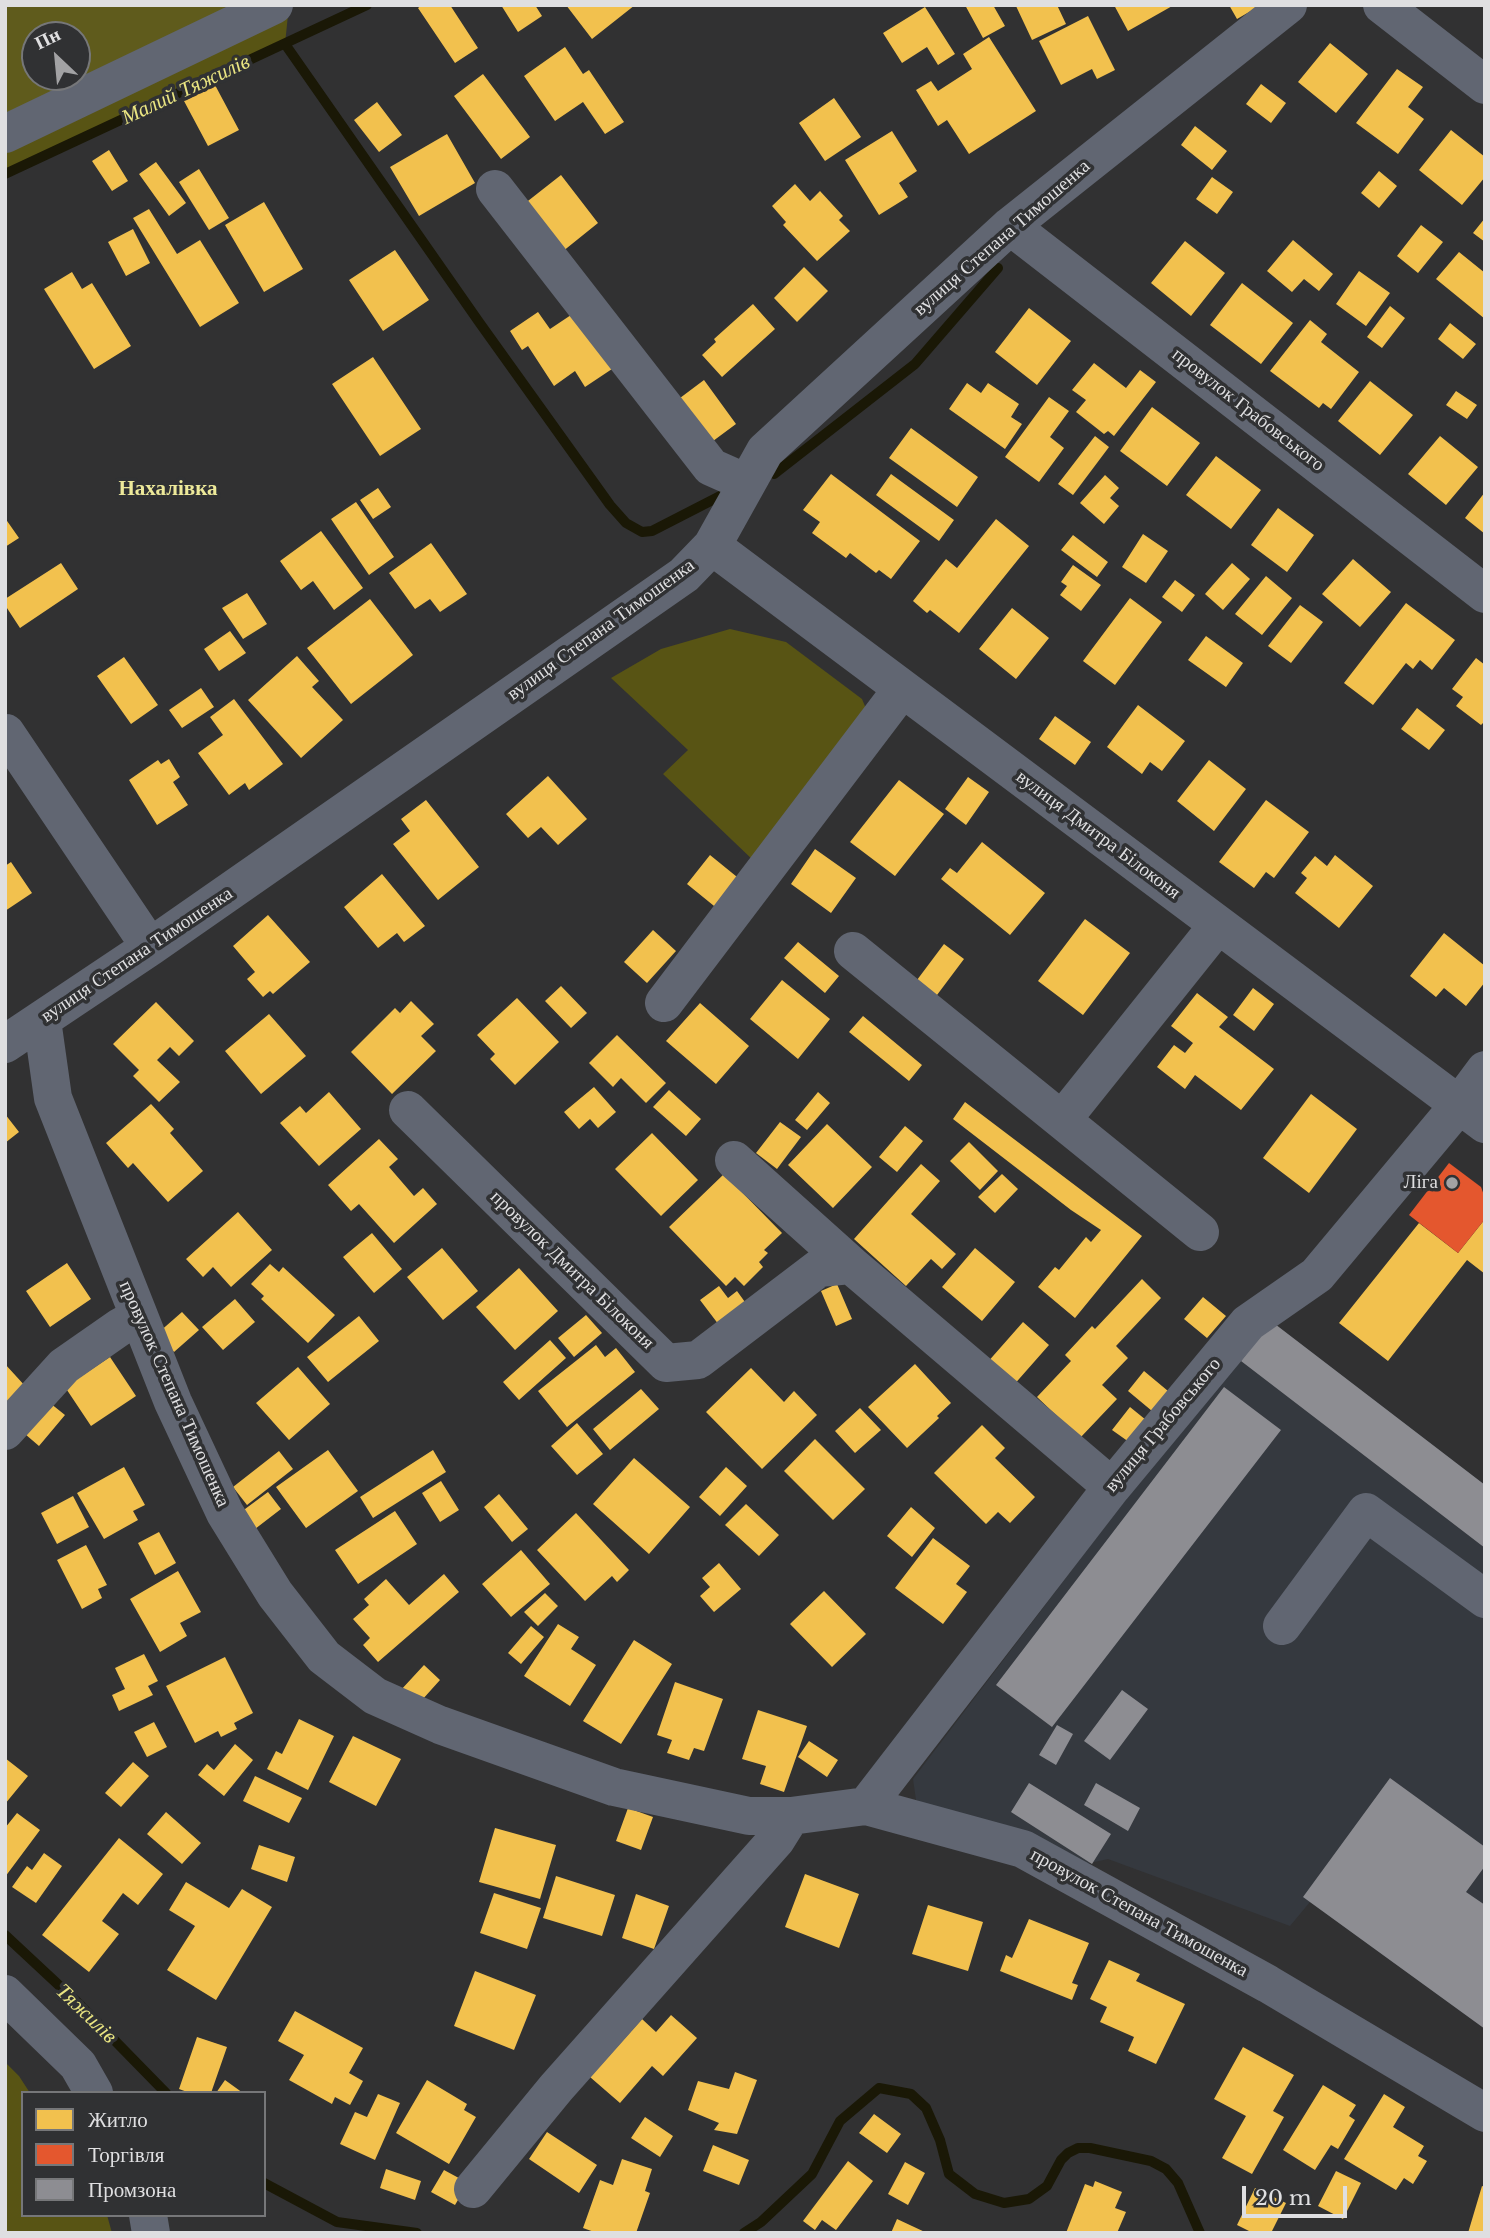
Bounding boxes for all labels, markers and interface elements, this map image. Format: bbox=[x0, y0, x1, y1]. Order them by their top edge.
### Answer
north arrow bbox=[21, 21, 91, 91]
text: Пн bbox=[31, 23, 64, 54]
water label: Малий Тяжилів bbox=[118, 49, 254, 131]
street label: вулиця Степана Тимошенка bbox=[909, 155, 1095, 321]
street label: провулок Грабовського bbox=[1167, 343, 1329, 477]
district label: Нахалівка bbox=[119, 476, 217, 502]
street label: вулиця Степана Тимошенка bbox=[503, 554, 699, 706]
street label: вулиця Дмитра Білоконя bbox=[1011, 766, 1185, 904]
street label: вулиця Степана Тимошенка bbox=[37, 882, 237, 1028]
place label: Ліга bbox=[1404, 1172, 1438, 1194]
marker: Ліга bbox=[1444, 1175, 1460, 1191]
street label: провулок Дмитра Білоконя bbox=[485, 1186, 659, 1354]
street label: провулок Степана Тимошенка bbox=[114, 1277, 234, 1511]
street label: вулиця Грабовського bbox=[1100, 1353, 1226, 1497]
street label: провулок Степана Тимошенка bbox=[1026, 1844, 1252, 1982]
water label: Тяжилів bbox=[50, 1979, 122, 2049]
legend bbox=[21, 2091, 266, 2217]
text: Житло bbox=[88, 2107, 148, 2133]
text: Торгівля bbox=[88, 2142, 164, 2168]
scale bar bbox=[1245, 2172, 1350, 2216]
text: Промзона bbox=[88, 2177, 176, 2203]
text: 20 m bbox=[1255, 2185, 1312, 2211]

